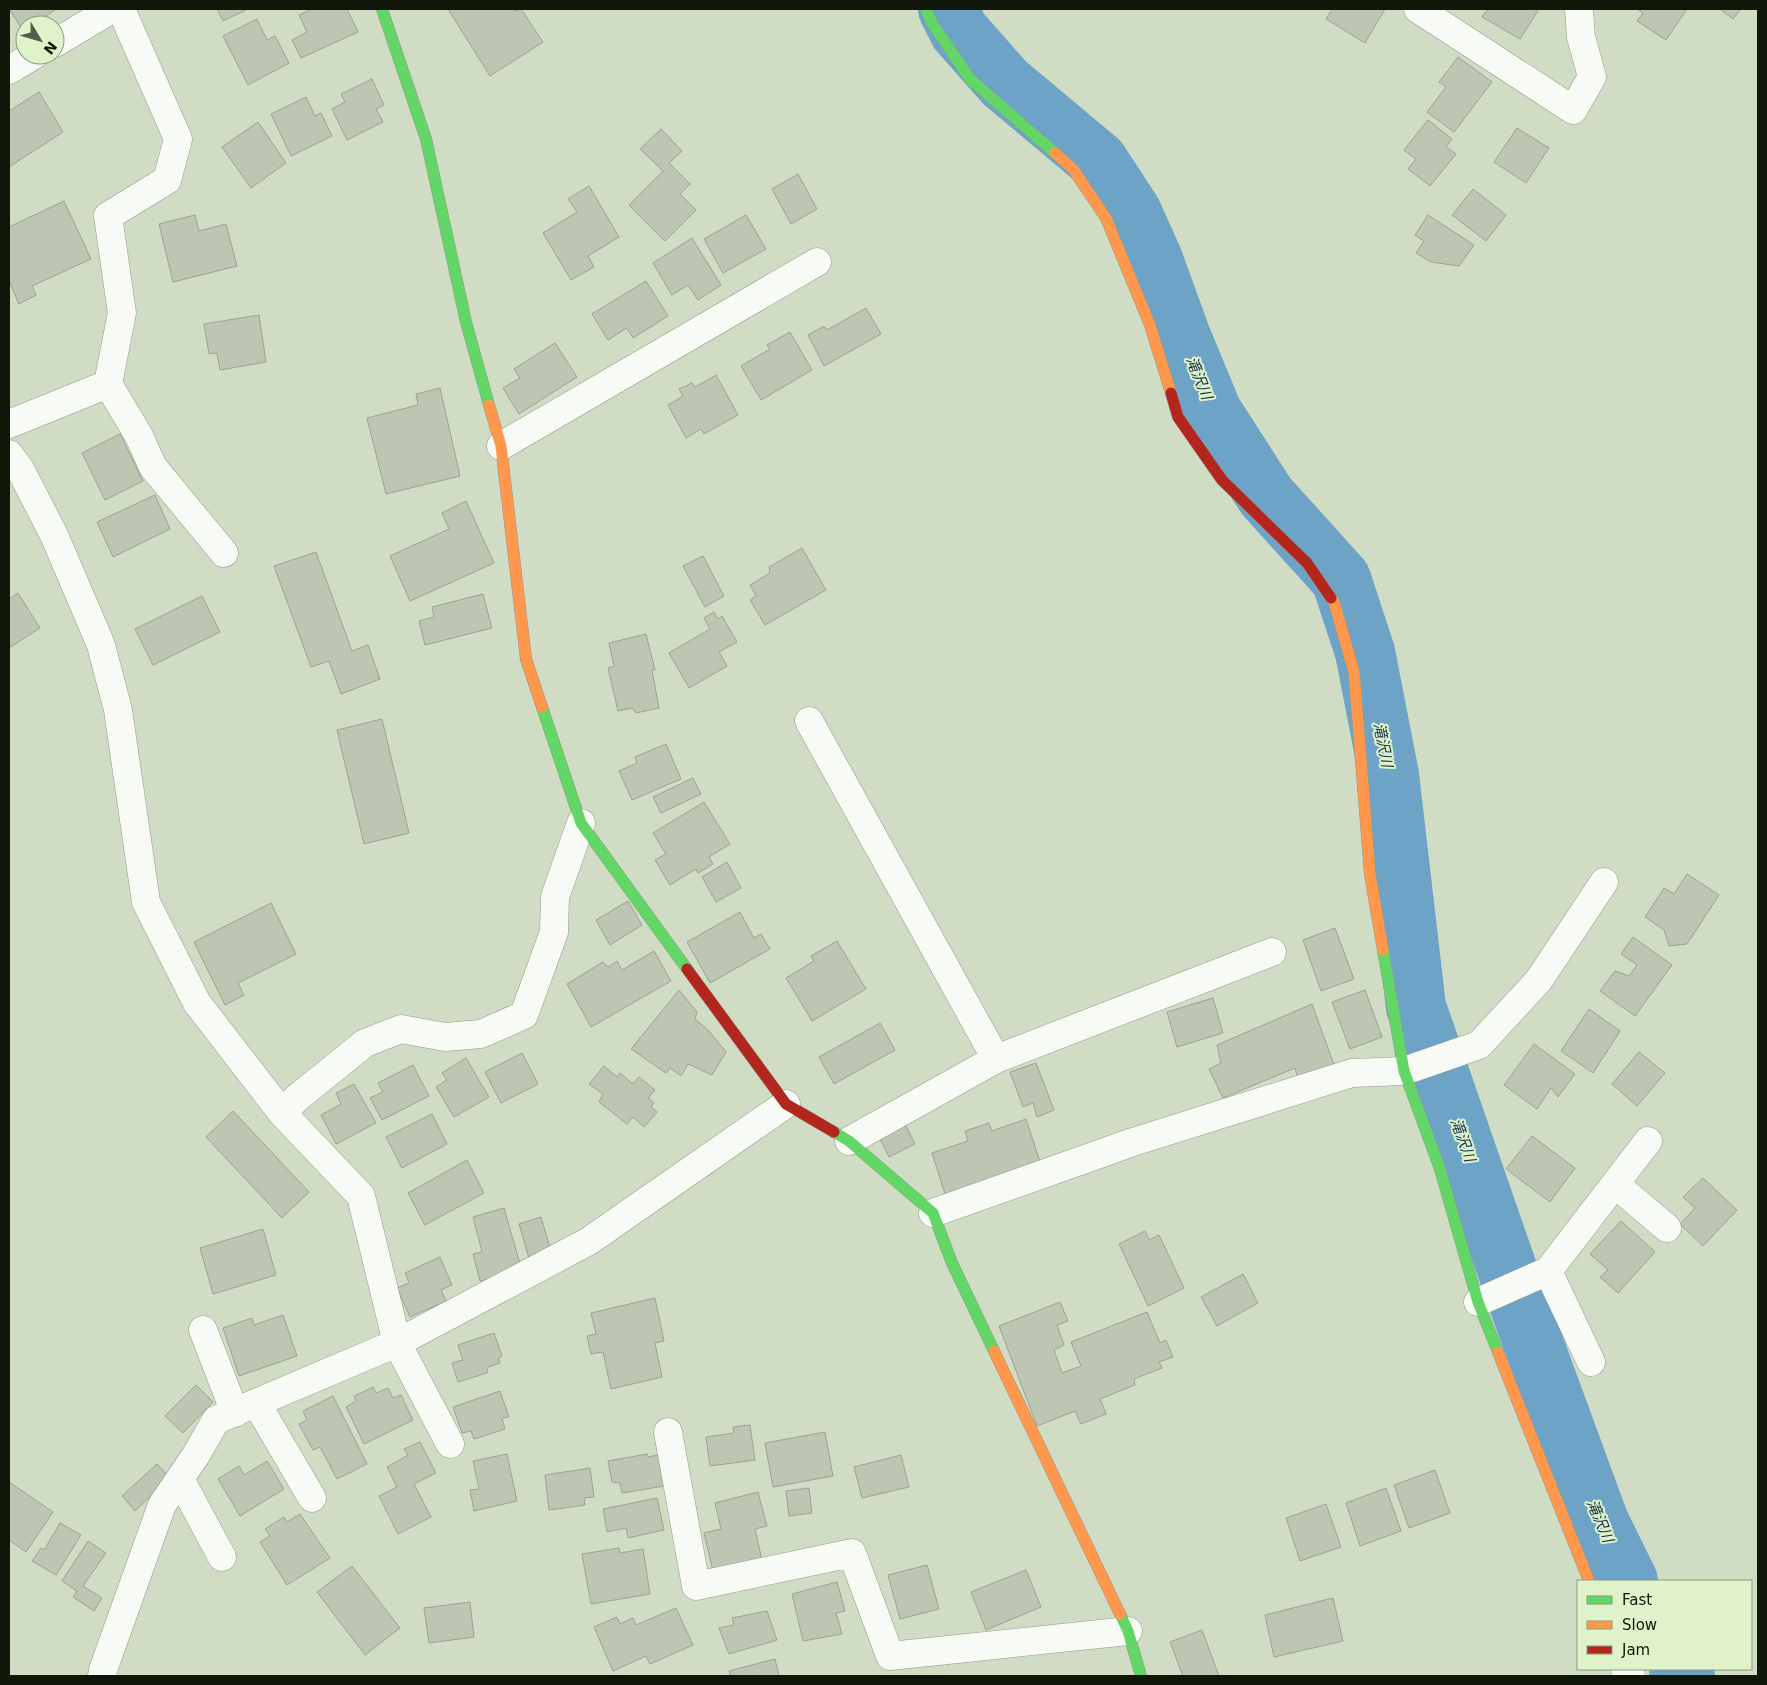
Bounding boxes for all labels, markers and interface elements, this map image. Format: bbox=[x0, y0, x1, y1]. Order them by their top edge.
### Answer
north arrow bbox=[15, 15, 65, 65]
text: N bbox=[40, 38, 60, 58]
water label: 滝沢川 bbox=[1182, 354, 1217, 404]
water label: 滝沢川 bbox=[1370, 721, 1397, 771]
water label: 滝沢川 bbox=[1447, 1116, 1480, 1166]
water label: 滝沢川 bbox=[1583, 1497, 1618, 1547]
legend bbox=[1577, 1580, 1752, 1670]
text: Fast bbox=[1622, 1591, 1652, 1609]
text: Slow bbox=[1622, 1616, 1657, 1634]
text: Jam bbox=[1621, 1641, 1650, 1659]

